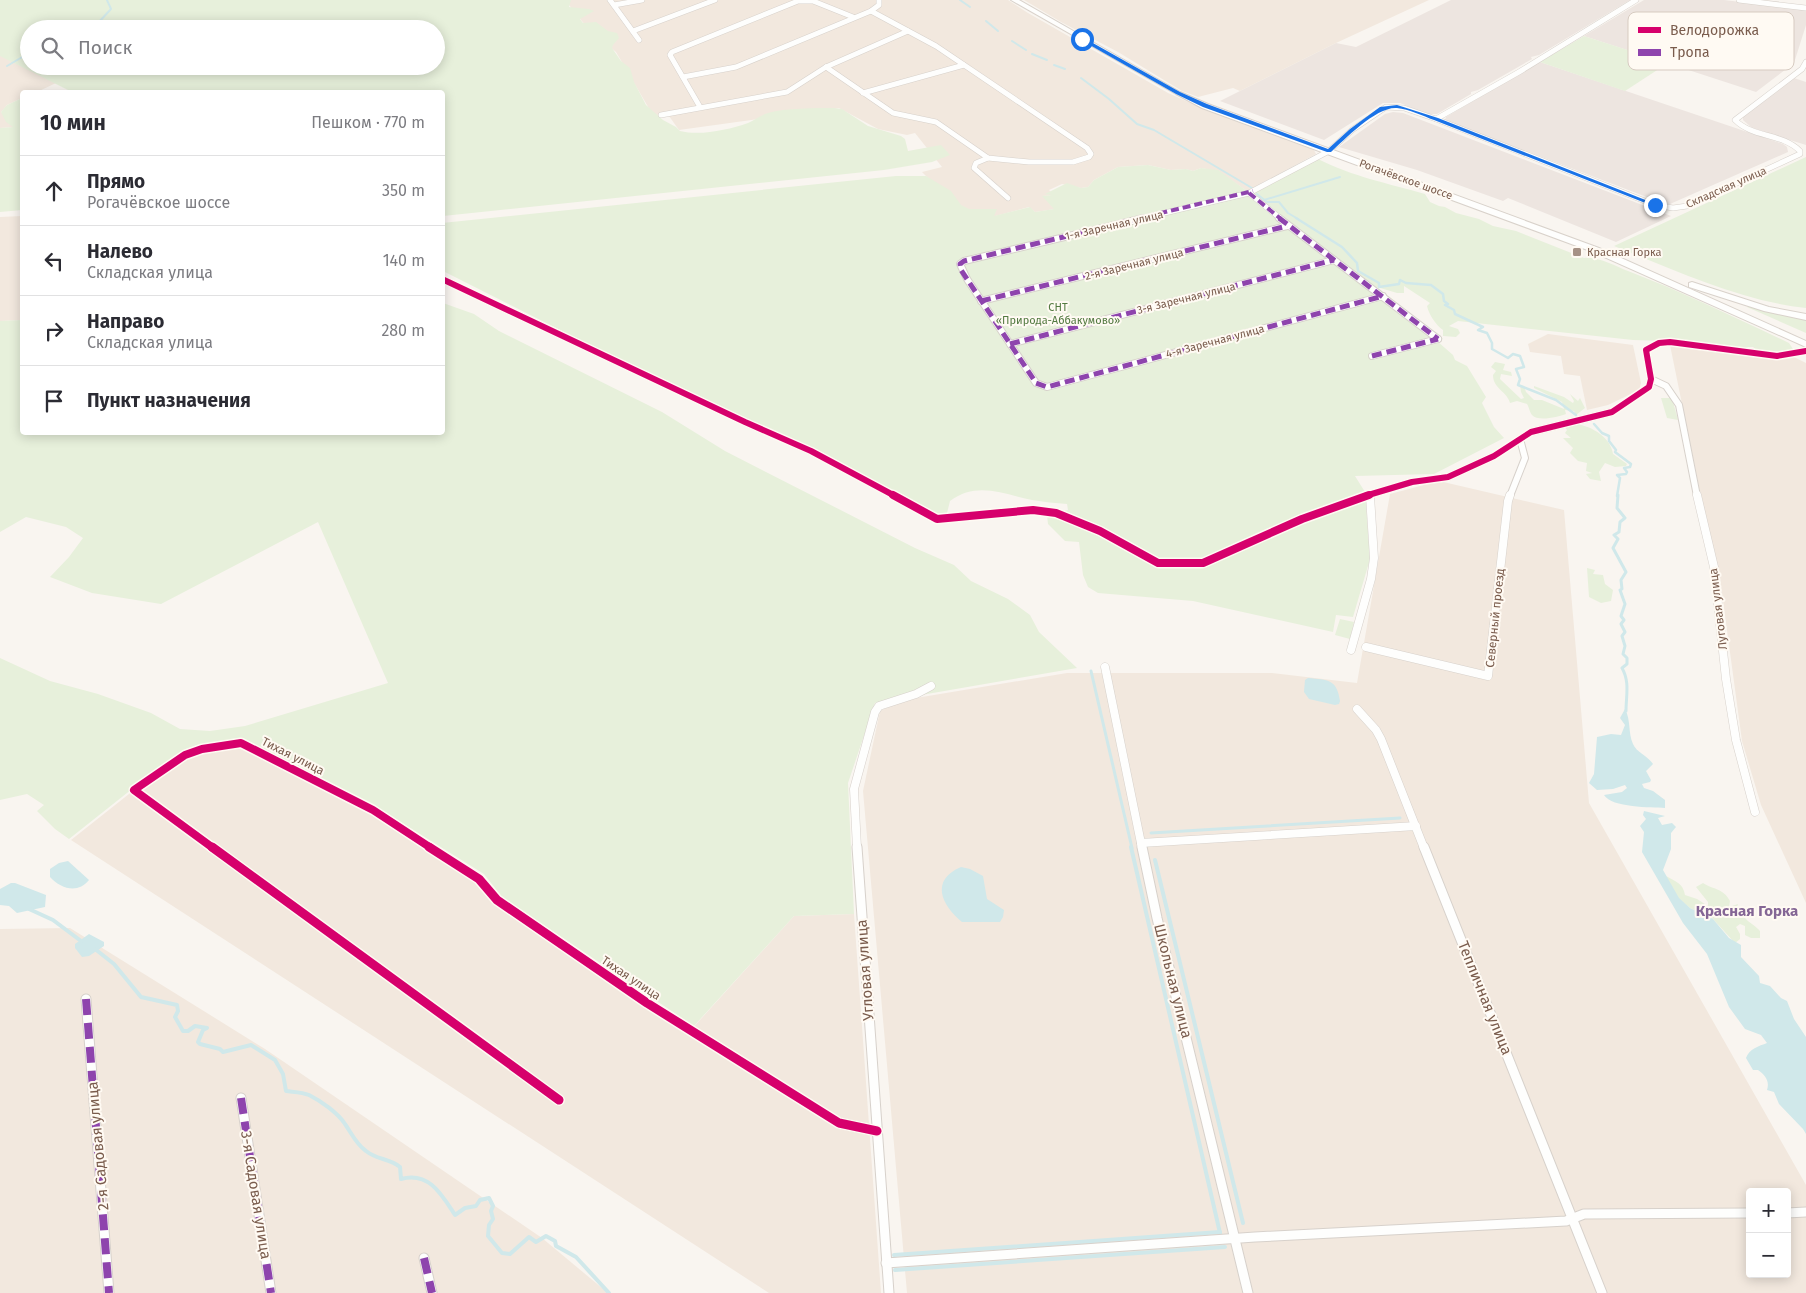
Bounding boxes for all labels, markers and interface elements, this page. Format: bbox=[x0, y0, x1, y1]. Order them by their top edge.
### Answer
legend bbox=[1628, 12, 1794, 70]
search box bbox=[20, 20, 445, 75]
text: Велодорожка bbox=[1670, 22, 1759, 39]
route start bbox=[1071, 28, 1094, 51]
icon: search bbox=[38, 34, 66, 62]
text: Поиск bbox=[78, 36, 132, 59]
text: Тропа bbox=[1670, 44, 1710, 61]
text: 10 мин bbox=[40, 110, 106, 136]
text: Пешком · 770 m bbox=[311, 113, 425, 132]
street label: Рогачёвское шоссе bbox=[1357, 157, 1454, 202]
street label: Складская улица bbox=[1684, 164, 1768, 211]
text: Прямо bbox=[87, 170, 145, 193]
icon: ahead bbox=[40, 177, 68, 205]
text: 350 m bbox=[382, 181, 425, 200]
text: Рогачёвское шоссе bbox=[87, 193, 230, 212]
route end bbox=[1644, 194, 1667, 217]
street label: 1-я Заречная улица bbox=[1064, 208, 1165, 243]
text: Налево bbox=[87, 240, 153, 263]
street label: 2-я Заречная улица bbox=[1083, 246, 1185, 283]
marker: Красная Горка bbox=[1571, 246, 1583, 258]
place label: Красная Горка bbox=[1587, 246, 1662, 259]
icon: left bbox=[40, 247, 68, 275]
text: 140 m bbox=[383, 251, 425, 270]
text: Складская улица bbox=[87, 263, 213, 282]
street label: 3-я Заречная улица bbox=[1135, 280, 1237, 317]
park label: СНТ «Природа-Аббакумово» bbox=[996, 301, 1120, 327]
text: Направо bbox=[87, 310, 164, 333]
icon: right bbox=[40, 317, 68, 345]
text: 280 m bbox=[381, 321, 425, 340]
street label: 4-я Заречная улица bbox=[1164, 322, 1266, 361]
text: Складская улица bbox=[87, 333, 213, 352]
icon: arrive bbox=[40, 387, 68, 415]
text: Пункт назначения bbox=[87, 389, 251, 412]
street label: Северный проезд bbox=[1483, 567, 1507, 668]
street label: Луговая улица bbox=[1706, 567, 1730, 651]
street label: Тихая улица bbox=[259, 734, 327, 778]
district label: Красная Горка bbox=[1696, 902, 1798, 920]
street label: Угловая улица bbox=[852, 919, 878, 1021]
street label: Школьная улица bbox=[1150, 922, 1196, 1040]
street label: Тепличная улица bbox=[1454, 939, 1516, 1057]
street label: Тихая улица bbox=[599, 953, 663, 1003]
street label: 2-я Садовая улица bbox=[83, 1081, 113, 1211]
street label: 3-я Садовая улица bbox=[237, 1130, 275, 1260]
map controls bbox=[1746, 1188, 1791, 1278]
button: + bbox=[1746, 1188, 1791, 1233]
button: − bbox=[1746, 1233, 1791, 1278]

